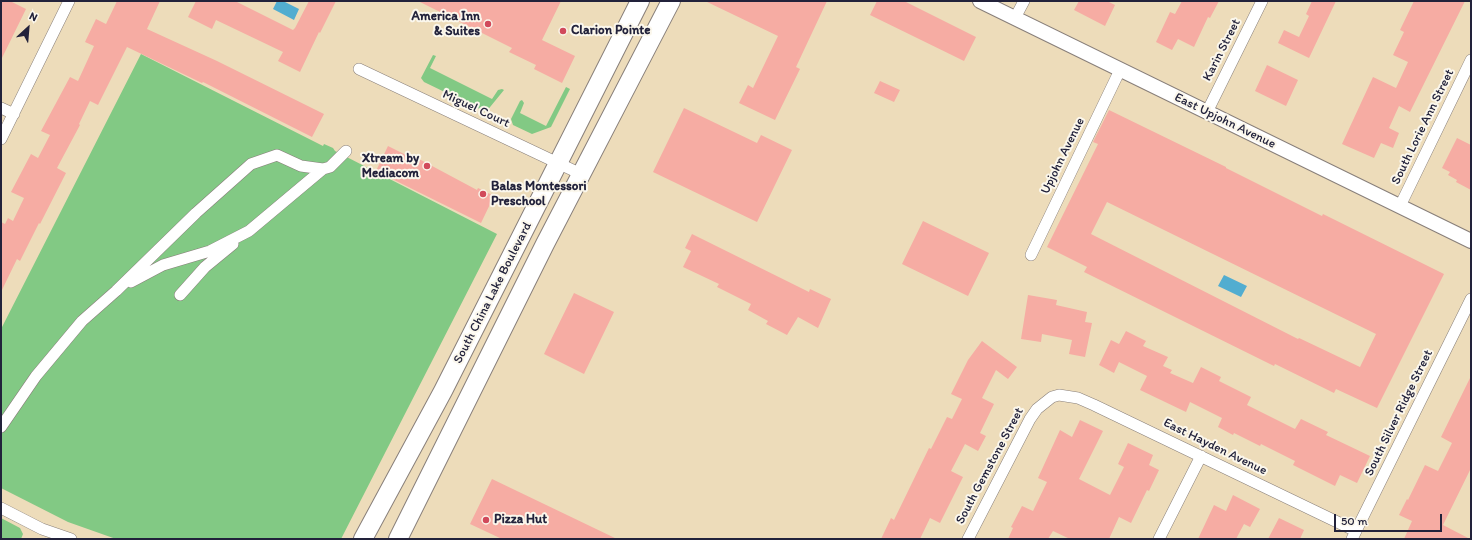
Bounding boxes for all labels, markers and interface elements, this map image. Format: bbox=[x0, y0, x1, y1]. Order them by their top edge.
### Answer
north arrow bbox=[8, 8, 48, 48]
text: N bbox=[27, 9, 40, 24]
place label: America Inn & Suites bbox=[411, 9, 480, 40]
street label: Karin Street bbox=[1200, 16, 1244, 84]
marker: America Inn & Suites bbox=[483, 19, 493, 29]
place label: Clarion Pointe bbox=[571, 23, 650, 39]
marker: Clarion Pointe bbox=[558, 26, 568, 36]
street label: South Lorie Ann Street bbox=[1388, 67, 1458, 187]
street label: Miguel Court bbox=[440, 87, 512, 131]
street label: East Upjohn Avenue bbox=[1172, 90, 1278, 152]
street label: Upjohn Avenue bbox=[1038, 115, 1088, 197]
place label: Xtream by Mediacom bbox=[362, 151, 419, 182]
marker: Xtream by Mediacom bbox=[422, 161, 432, 171]
place label: Balas Montessori Preschool bbox=[491, 179, 587, 210]
marker: Balas Montessori Preschool bbox=[478, 189, 488, 199]
street label: South China Lake Boulevard bbox=[450, 220, 536, 366]
street label: South Silver Ridge Street bbox=[1362, 347, 1436, 479]
street label: South Gemstone Street bbox=[953, 405, 1027, 527]
street label: East Hayden Avenue bbox=[1161, 415, 1269, 479]
scale bar bbox=[1336, 506, 1444, 532]
place label: Pizza Hut bbox=[494, 512, 547, 528]
text: 50 m bbox=[1341, 514, 1367, 528]
marker: Pizza Hut bbox=[481, 515, 491, 525]

